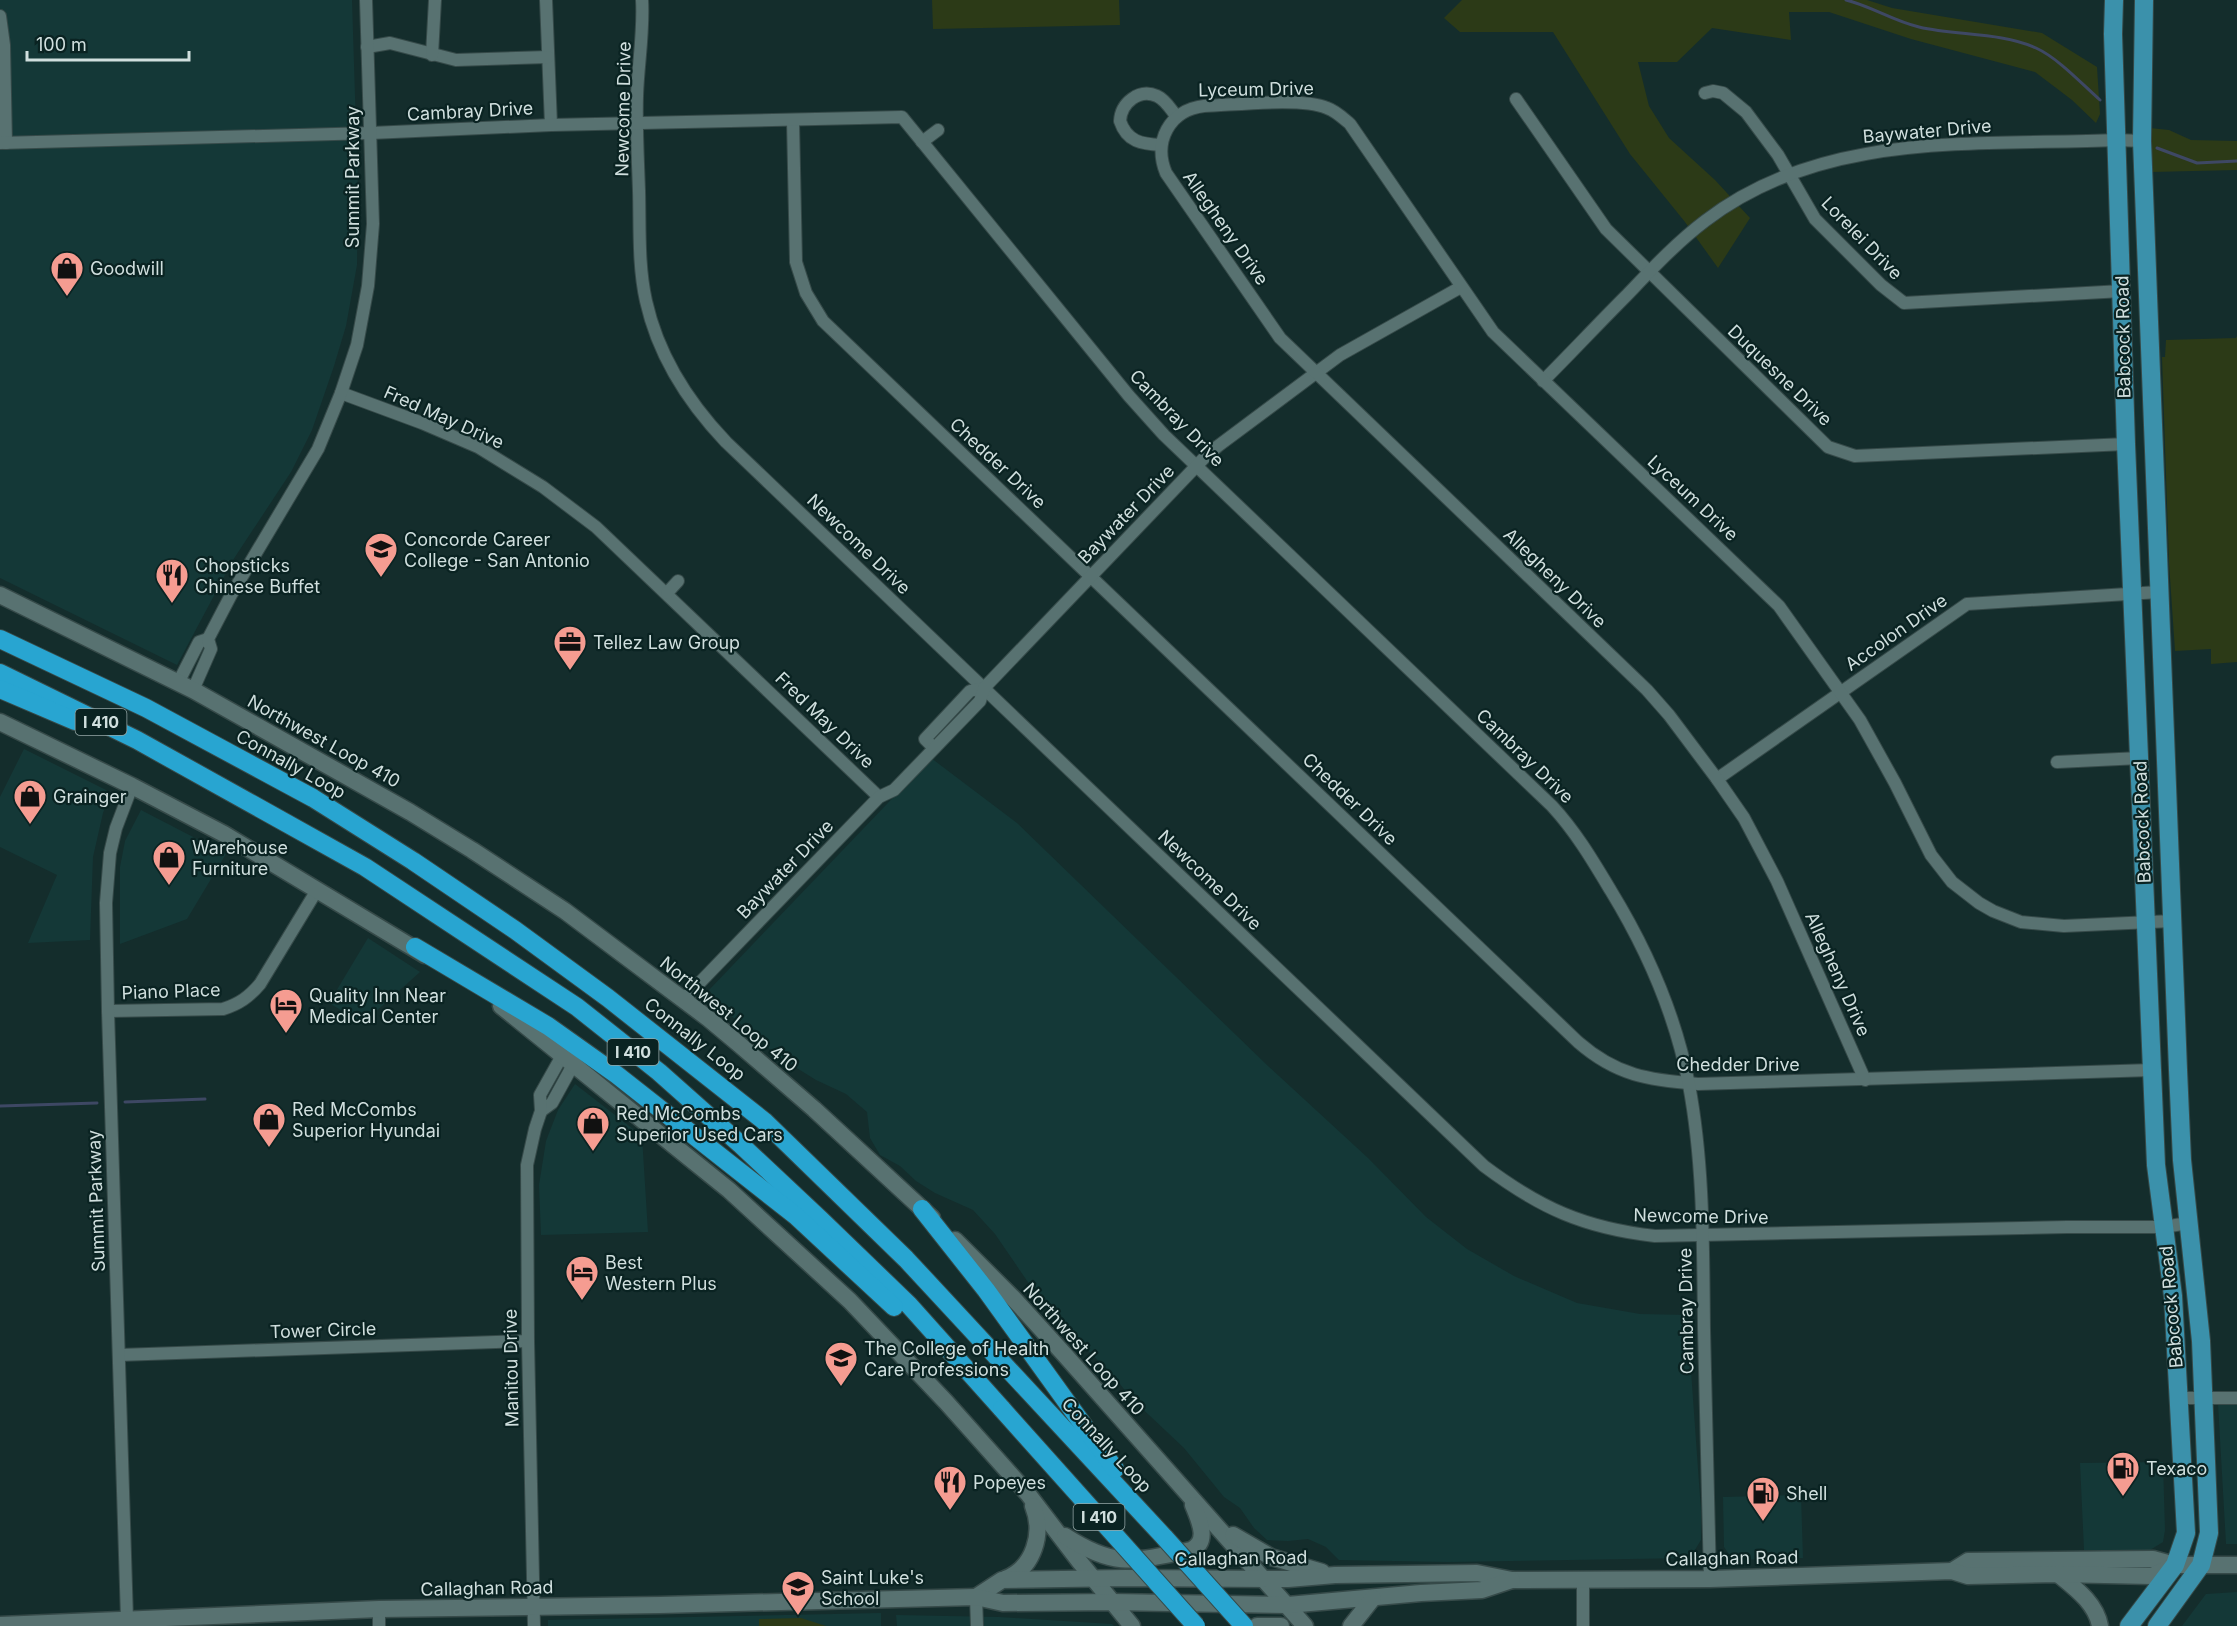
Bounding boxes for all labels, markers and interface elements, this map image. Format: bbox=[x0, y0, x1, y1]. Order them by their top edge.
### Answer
scale bar bbox=[27, 24, 189, 62]
text: 100 m bbox=[36, 34, 87, 55]
street label: Newcome Drive bbox=[611, 41, 635, 177]
street label: Lyceum Drive bbox=[1198, 77, 1314, 101]
street label: Cambray Drive bbox=[406, 97, 534, 125]
street label: Summit Parkway bbox=[342, 106, 363, 248]
street label: Baywater Drive bbox=[1862, 115, 1992, 147]
street label: Allegheny Drive bbox=[1179, 167, 1273, 289]
street label: Lorelei Drive bbox=[1817, 192, 1907, 284]
shop icon: Goodwill bbox=[49, 250, 85, 297]
place label: Goodwill bbox=[90, 258, 164, 279]
street label: Babcock Road bbox=[2111, 276, 2135, 398]
street label: Duquesne Drive bbox=[1724, 320, 1836, 430]
street label: Cambray Drive bbox=[1126, 365, 1228, 471]
street label: Fred May Drive bbox=[381, 381, 507, 453]
street label: Chedder Drive bbox=[946, 413, 1050, 513]
street label: Lyceum Drive bbox=[1644, 451, 1742, 545]
street label: Baywater Drive bbox=[1074, 460, 1178, 568]
street label: Newcome Drive bbox=[803, 489, 915, 599]
street label: Allegheny Drive bbox=[1499, 524, 1611, 632]
place label: Concorde Career College - San Antonio bbox=[404, 529, 590, 571]
school or university icon: Concorde Career College - San Antonio bbox=[363, 531, 399, 578]
place label: Chopsticks Chinese Buffet bbox=[195, 555, 320, 597]
restaurant icon: Chopsticks Chinese Buffet bbox=[154, 557, 190, 604]
street label: Accolon Drive bbox=[1841, 589, 1951, 675]
office icon: Tellez Law Group bbox=[552, 624, 588, 671]
place label: Tellez Law Group bbox=[593, 632, 740, 653]
street label: Fred May Drive bbox=[771, 668, 879, 772]
street label: Northwest Loop 410 bbox=[244, 690, 404, 792]
street label: Cambray Drive bbox=[1472, 705, 1578, 807]
road number: I 410 bbox=[76, 709, 126, 735]
street label: Connally Loop bbox=[233, 725, 349, 803]
street label: Chedder Drive bbox=[1298, 749, 1402, 849]
street label: Babcock Road bbox=[2129, 760, 2155, 884]
shop icon: Grainger bbox=[12, 778, 48, 825]
place label: Grainger bbox=[53, 786, 127, 807]
street label: Baywater Drive bbox=[733, 815, 837, 923]
street label: Newcome Drive bbox=[1154, 825, 1266, 935]
place label: Warehouse Furniture bbox=[192, 837, 288, 879]
shop icon: Warehouse Furniture bbox=[151, 839, 187, 886]
street label: Allegheny Drive bbox=[1801, 909, 1875, 1039]
street label: Northwest Loop 410 bbox=[656, 952, 802, 1076]
street label: Piano Place bbox=[121, 979, 221, 1003]
place label: Quality Inn Near Medical Center bbox=[309, 985, 446, 1027]
hotel icon: Quality Inn Near Medical Center bbox=[268, 987, 304, 1034]
street label: Connally Loop bbox=[640, 993, 750, 1085]
road number: I 410 bbox=[608, 1039, 658, 1065]
street label: Chedder Drive bbox=[1676, 1054, 1800, 1075]
place label: Red McCombs Superior Hyundai bbox=[292, 1099, 440, 1141]
shop icon: Red McCombs Superior Hyundai bbox=[251, 1101, 287, 1148]
place label: Red McCombs Superior Used Cars bbox=[616, 1103, 783, 1145]
shop icon: Red McCombs Superior Used Cars bbox=[575, 1105, 611, 1152]
street label: Summit Parkway bbox=[83, 1130, 109, 1272]
street label: Newcome Drive bbox=[1633, 1204, 1769, 1228]
street label: Babcock Road bbox=[2155, 1245, 2187, 1369]
street label: Cambray Drive bbox=[1674, 1248, 1698, 1374]
place label: Best Western Plus bbox=[605, 1252, 717, 1294]
hotel icon: Best Western Plus bbox=[564, 1254, 600, 1301]
street label: Northwest Loop 410 bbox=[1019, 1278, 1149, 1420]
street label: Manitou Drive bbox=[499, 1309, 523, 1427]
street label: Tower Circle bbox=[269, 1318, 377, 1342]
place label: The College of Health Care Professions bbox=[864, 1338, 1049, 1380]
school or university icon: The College of Health Care Professions bbox=[823, 1340, 859, 1387]
street label: Connally Loop bbox=[1058, 1393, 1156, 1497]
fuel station icon: Texaco bbox=[2105, 1450, 2141, 1497]
place label: Texaco bbox=[2146, 1458, 2207, 1479]
restaurant icon: Popeyes bbox=[932, 1464, 968, 1511]
place label: Popeyes bbox=[973, 1472, 1046, 1493]
fuel station icon: Shell bbox=[1745, 1475, 1781, 1522]
place label: Shell bbox=[1786, 1483, 1827, 1504]
road number: I 410 bbox=[1074, 1504, 1124, 1530]
street label: Callaghan Road bbox=[1174, 1546, 1308, 1570]
street label: Callaghan Road bbox=[1665, 1546, 1799, 1570]
place label: Saint Luke's School bbox=[821, 1567, 924, 1609]
school or university icon: Saint Luke's School bbox=[780, 1569, 816, 1616]
street label: Callaghan Road bbox=[420, 1576, 554, 1600]

